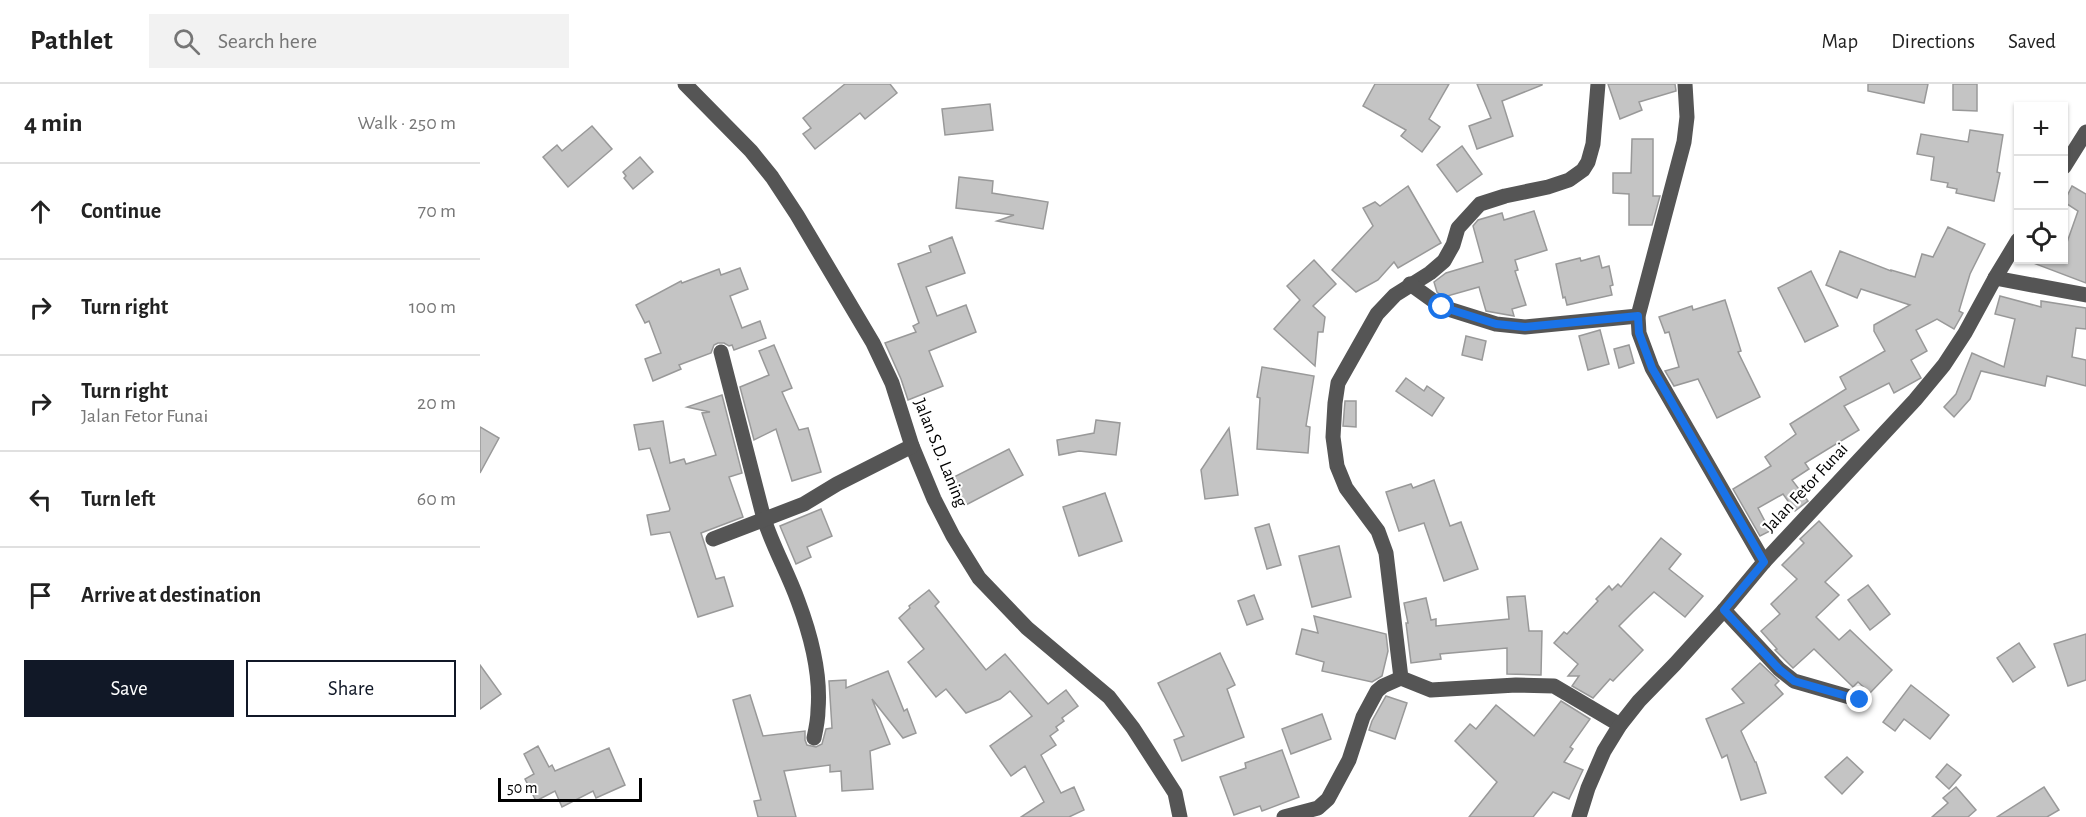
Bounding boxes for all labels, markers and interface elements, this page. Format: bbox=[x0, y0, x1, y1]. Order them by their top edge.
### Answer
search box bbox=[149, 14, 569, 68]
icon: search bbox=[170, 25, 203, 58]
text: Pathlet bbox=[30, 27, 113, 55]
text: Search here bbox=[218, 30, 317, 52]
text: Map bbox=[1822, 31, 1858, 52]
text: Directions bbox=[1891, 31, 1975, 52]
text: Saved bbox=[2008, 31, 2056, 52]
map controls bbox=[2014, 102, 2068, 264]
button: + bbox=[2014, 102, 2068, 156]
text: 4 min bbox=[24, 110, 83, 136]
text: Walk · 250 m bbox=[357, 113, 456, 133]
button: − bbox=[2014, 156, 2068, 210]
icon: ahead bbox=[24, 195, 57, 228]
text: Continue bbox=[81, 200, 161, 222]
text: 70 m bbox=[418, 201, 456, 221]
button: locate bbox=[2014, 210, 2068, 264]
icon: right bbox=[24, 291, 57, 324]
route start bbox=[1428, 293, 1454, 319]
text: Turn right bbox=[81, 296, 168, 318]
text: 100 m bbox=[409, 297, 456, 317]
text: Turn right bbox=[81, 380, 168, 402]
icon: right bbox=[24, 387, 57, 420]
text: 20 m bbox=[417, 393, 456, 413]
street label: Jalan S.D. Laning bbox=[910, 396, 970, 510]
text: Jalan Fetor Funai bbox=[81, 406, 208, 426]
street label: Jalan Fetor Funai bbox=[1760, 440, 1852, 536]
icon: left bbox=[24, 483, 57, 516]
text: Turn left bbox=[81, 488, 155, 510]
text: 60 m bbox=[417, 489, 456, 509]
icon: arrive bbox=[24, 579, 57, 612]
text: Arrive at destination bbox=[81, 584, 261, 606]
button: Save bbox=[24, 660, 234, 717]
button: Share bbox=[246, 660, 456, 717]
route end bbox=[1846, 686, 1872, 712]
scale bar bbox=[498, 775, 642, 802]
text: 50 m bbox=[507, 780, 538, 796]

